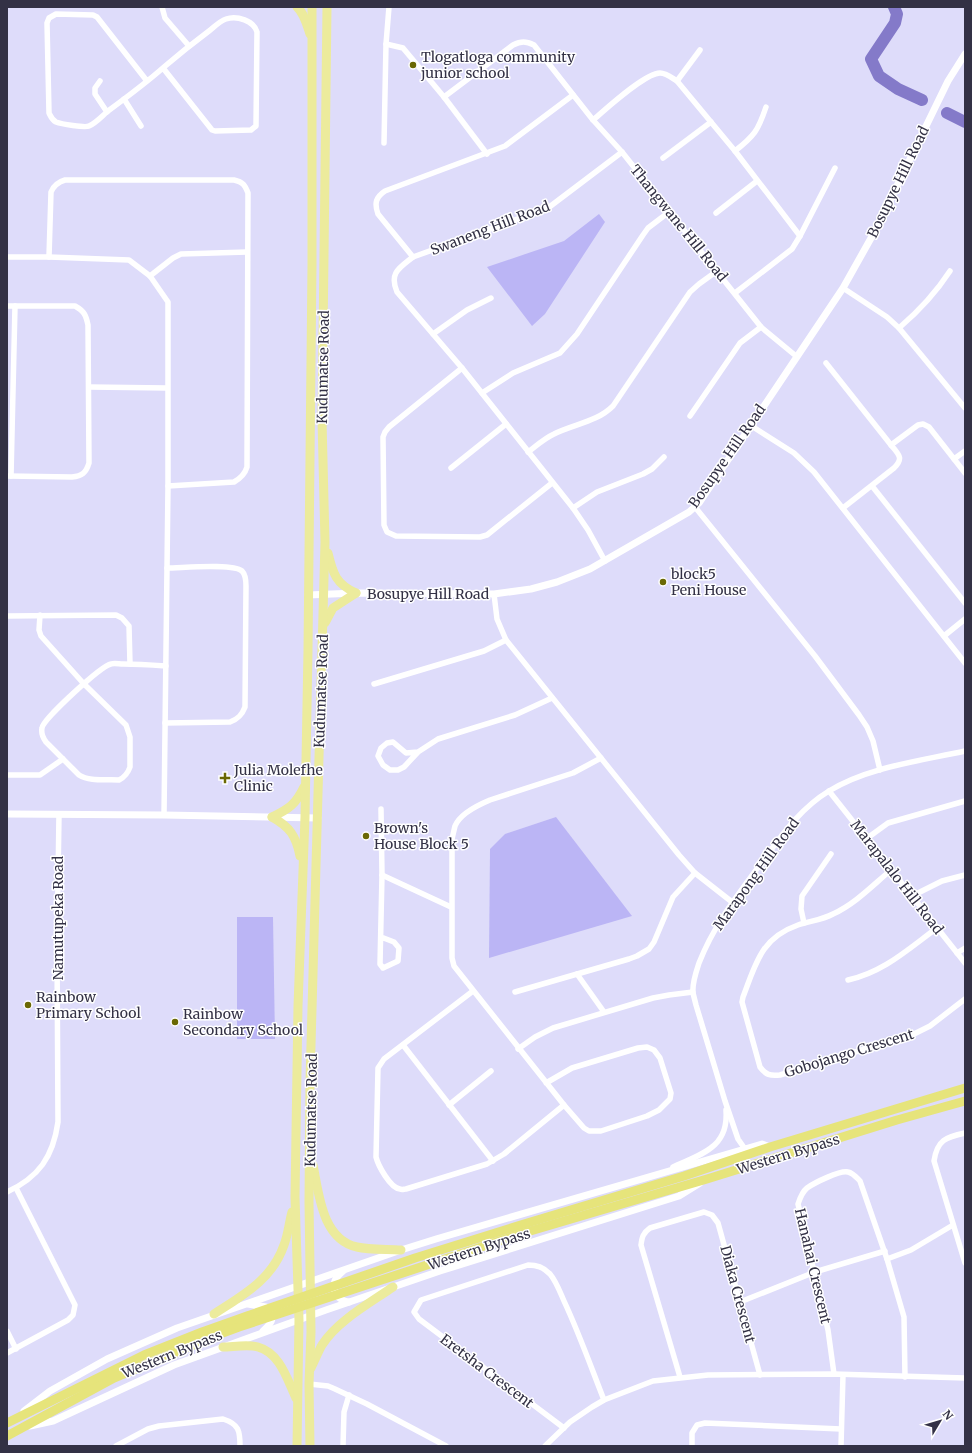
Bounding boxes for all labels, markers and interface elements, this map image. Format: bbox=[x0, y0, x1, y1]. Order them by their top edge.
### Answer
place label: Tlogatloga community junior school bbox=[420, 48, 576, 82]
marker: Tlogatloga community junior school bbox=[408, 60, 418, 70]
street label: Bosupye Hill Road bbox=[863, 123, 933, 241]
street label: Thangwane Hill Road bbox=[626, 161, 732, 286]
street label: Swaneng Hill Road bbox=[428, 197, 553, 259]
street label: Kudumatse Road bbox=[313, 309, 333, 424]
street label: Bosupye Hill Road bbox=[685, 400, 770, 511]
place label: block5 Peni House bbox=[670, 565, 746, 599]
marker: block5 Peni House bbox=[658, 577, 668, 587]
street label: Bosupye Hill Road bbox=[367, 585, 490, 603]
street label: Kudumatse Road bbox=[310, 633, 332, 748]
place label: Julia Molefhe Clinic bbox=[233, 761, 323, 795]
marker: Julia Molefhe Clinic bbox=[219, 772, 231, 784]
street label: Marapong Hill Road bbox=[709, 814, 803, 934]
street label: Marapalalo Hill Road bbox=[847, 816, 948, 938]
place label: Brown's House Block 5 bbox=[374, 819, 469, 853]
marker: Brown's House Block 5 bbox=[361, 831, 371, 841]
street label: Namutupeka Road bbox=[49, 855, 67, 980]
place label: Rainbow Primary School bbox=[36, 988, 141, 1022]
marker: Rainbow Primary School bbox=[23, 1000, 33, 1010]
place label: Rainbow Secondary School bbox=[183, 1005, 304, 1039]
marker: Rainbow Secondary School bbox=[170, 1017, 180, 1027]
street label: Gobojango Crescent bbox=[782, 1025, 916, 1081]
street label: Kudumatse Road bbox=[301, 1052, 321, 1167]
street label: Western Bypass bbox=[733, 1130, 842, 1178]
street label: Hanahai Crescent bbox=[791, 1206, 835, 1326]
street label: Western Bypass bbox=[425, 1224, 533, 1274]
street label: Diaka Crescent bbox=[716, 1243, 760, 1345]
street label: Western Bypass bbox=[118, 1326, 225, 1383]
street label: Eretsha Crescent bbox=[437, 1330, 538, 1412]
north arrow bbox=[920, 1401, 960, 1441]
text: N bbox=[940, 1407, 956, 1423]

